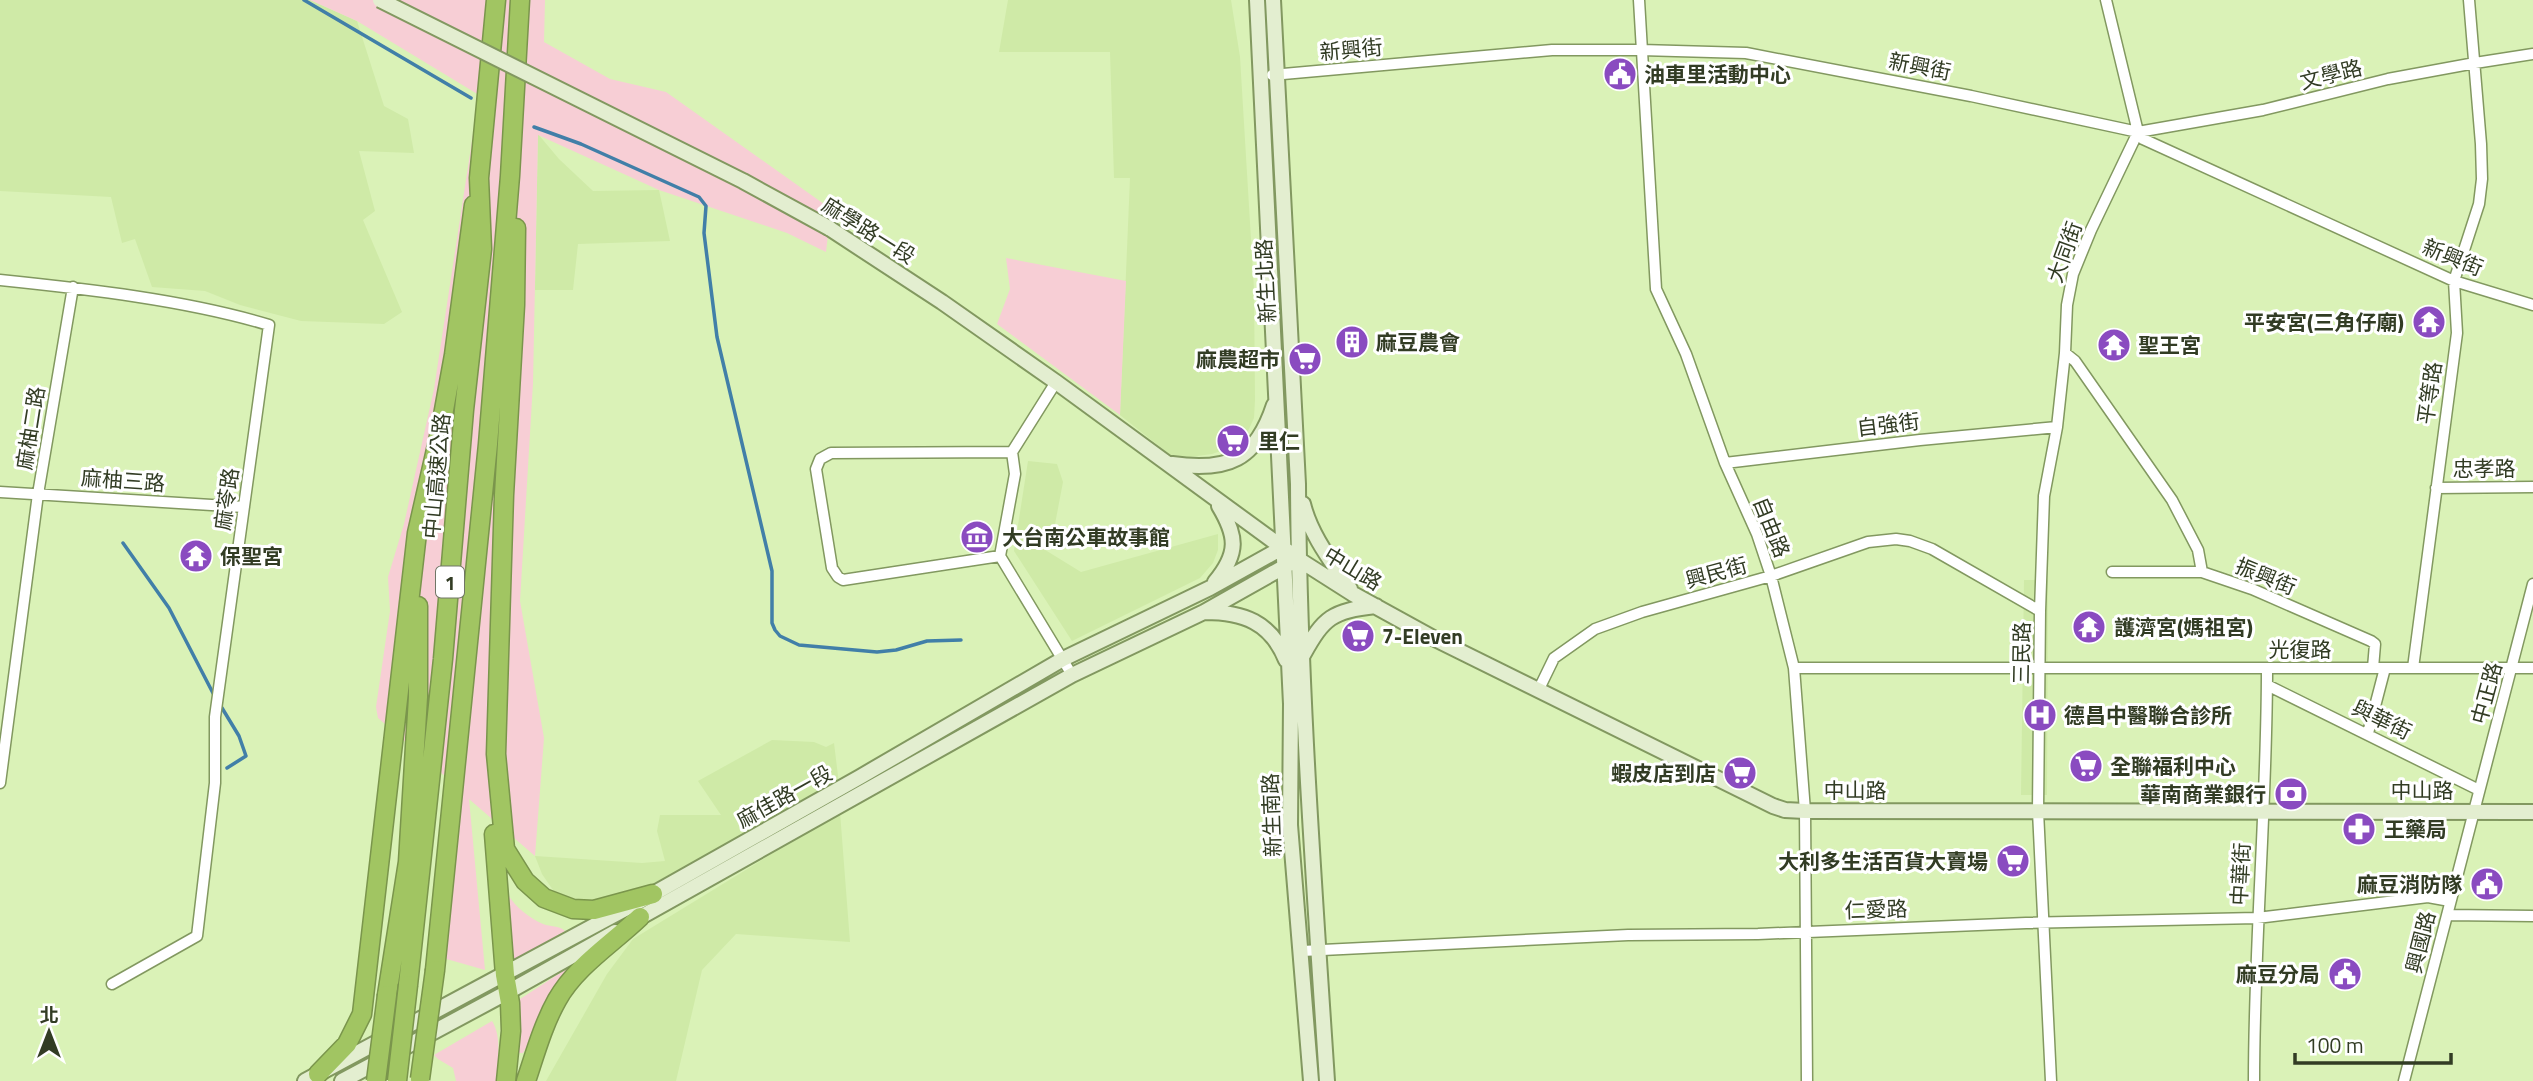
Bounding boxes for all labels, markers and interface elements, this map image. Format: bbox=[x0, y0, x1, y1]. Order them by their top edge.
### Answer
street label: 新興街 bbox=[1318, 30, 1384, 68]
street label: 新興街 bbox=[1886, 44, 1954, 88]
street label: 文學路 bbox=[2297, 51, 2365, 97]
public building icon: 油車里活動中心 bbox=[1601, 55, 1639, 93]
place label: 油車里活動中心 bbox=[1644, 58, 1791, 90]
street label: 麻學路一段 bbox=[816, 189, 922, 271]
street label: 大同街 bbox=[2038, 217, 2090, 287]
street label: 新興街 bbox=[2418, 230, 2488, 284]
street label: 新生北路 bbox=[1247, 238, 1283, 324]
temple icon: 平安宮(三角仔廟) bbox=[2410, 303, 2448, 341]
place label: 平安宮(三角仔廟) bbox=[2244, 306, 2404, 338]
building icon: 麻豆農會 bbox=[1333, 323, 1371, 361]
place label: 麻豆農會 bbox=[1376, 326, 1460, 358]
temple icon: 聖王宮 bbox=[2095, 326, 2133, 364]
place label: 聖王宮 bbox=[2138, 329, 2201, 361]
supermarket icon: 麻農超市 bbox=[1286, 340, 1324, 378]
place label: 麻農超市 bbox=[1196, 343, 1280, 375]
street label: 平等路 bbox=[2409, 360, 2449, 426]
street label: 麻柚二路 bbox=[8, 384, 52, 472]
street label: 自強街 bbox=[1855, 404, 1921, 444]
street label: 中山高速公路 bbox=[415, 412, 457, 540]
supermarket icon: 里仁 bbox=[1214, 422, 1252, 460]
place label: 里仁 bbox=[1258, 425, 1300, 457]
street label: 忠孝路 bbox=[2453, 452, 2516, 484]
street label: 麻柚三路 bbox=[80, 461, 166, 499]
street label: 麻苓路 bbox=[206, 466, 246, 532]
street label: 自由路 bbox=[1745, 492, 1799, 562]
museum icon: 大台南公車故事館 bbox=[958, 518, 996, 556]
place label: 大台南公車故事館 bbox=[1002, 521, 1170, 553]
temple icon: 保聖宮 bbox=[177, 537, 215, 575]
street label: 中山路 bbox=[1318, 538, 1388, 598]
place label: 保聖宮 bbox=[220, 540, 283, 572]
street label: 興民街 bbox=[1681, 548, 1751, 596]
street label: 振興街 bbox=[2231, 549, 2301, 603]
road number: 1 bbox=[436, 566, 464, 597]
temple icon: 護濟宮(媽祖宮) bbox=[2070, 608, 2108, 646]
place label: 護濟宮(媽祖宮) bbox=[2114, 611, 2253, 643]
supermarket icon: 7-Eleven bbox=[1339, 617, 1377, 655]
place label: 7-Eleven bbox=[1382, 620, 1463, 652]
street label: 三民路 bbox=[2004, 621, 2038, 685]
street label: 光復路 bbox=[2269, 633, 2332, 665]
street label: 中正路 bbox=[2462, 658, 2510, 728]
street label: 與華街 bbox=[2347, 691, 2417, 747]
hospital icon: 德昌中醫聯合診所 bbox=[2021, 696, 2059, 734]
place label: 德昌中醫聯合診所 bbox=[2064, 699, 2232, 731]
supermarket icon: 全聯福利中心 bbox=[2067, 747, 2105, 785]
place label: 全聯福利中心 bbox=[2110, 750, 2236, 782]
supermarket icon: 蝦皮店到店 bbox=[1721, 754, 1759, 792]
street label: 麻佳路一段 bbox=[730, 757, 838, 835]
place label: 蝦皮店到店 bbox=[1611, 757, 1716, 789]
street label: 新生南路 bbox=[1254, 772, 1288, 858]
street label: 中山路 bbox=[1824, 774, 1887, 806]
street label: 中山路 bbox=[2391, 774, 2454, 806]
bank icon: 華南商業銀行 bbox=[2272, 775, 2310, 813]
place label: 華南商業銀行 bbox=[2140, 778, 2266, 810]
pharmacy icon: 王藥局 bbox=[2340, 810, 2378, 848]
place label: 王藥局 bbox=[2384, 813, 2447, 845]
supermarket icon: 大利多生活百貨大賣場 bbox=[1994, 842, 2032, 880]
street label: 中華街 bbox=[2222, 842, 2258, 906]
place label: 大利多生活百貨大賣場 bbox=[1778, 845, 1988, 877]
public building icon: 麻豆消防隊 bbox=[2468, 865, 2506, 903]
place label: 麻豆消防隊 bbox=[2357, 868, 2463, 900]
street label: 仁愛路 bbox=[1844, 892, 1908, 926]
street label: 興國路 bbox=[2397, 908, 2443, 976]
public building icon: 麻豆分局 bbox=[2326, 955, 2364, 993]
place label: 麻豆分局 bbox=[2236, 958, 2320, 990]
north arrow bbox=[14, 997, 84, 1067]
text: 北 bbox=[39, 1000, 59, 1029]
scale bar bbox=[2295, 1021, 2451, 1066]
text: 100 m bbox=[2306, 1029, 2363, 1061]

